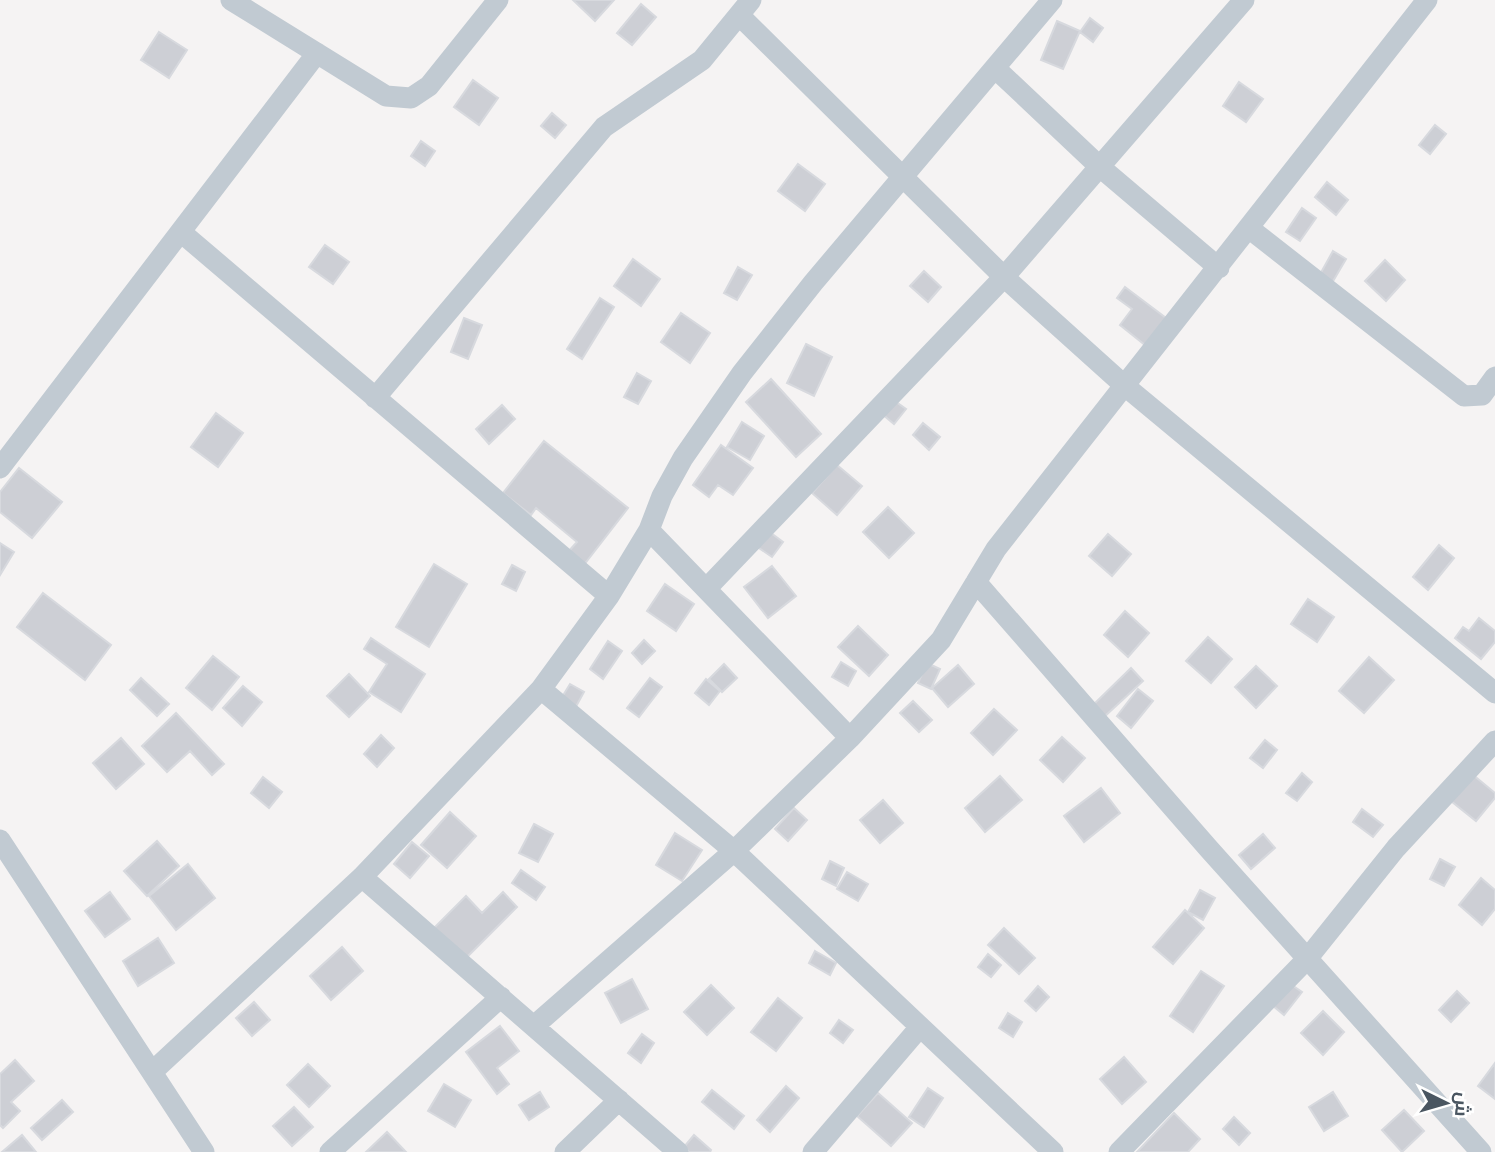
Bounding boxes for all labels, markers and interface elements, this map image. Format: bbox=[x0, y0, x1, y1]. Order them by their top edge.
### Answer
north arrow bbox=[1411, 1068, 1481, 1138]
text: ش bbox=[1450, 1091, 1476, 1118]

